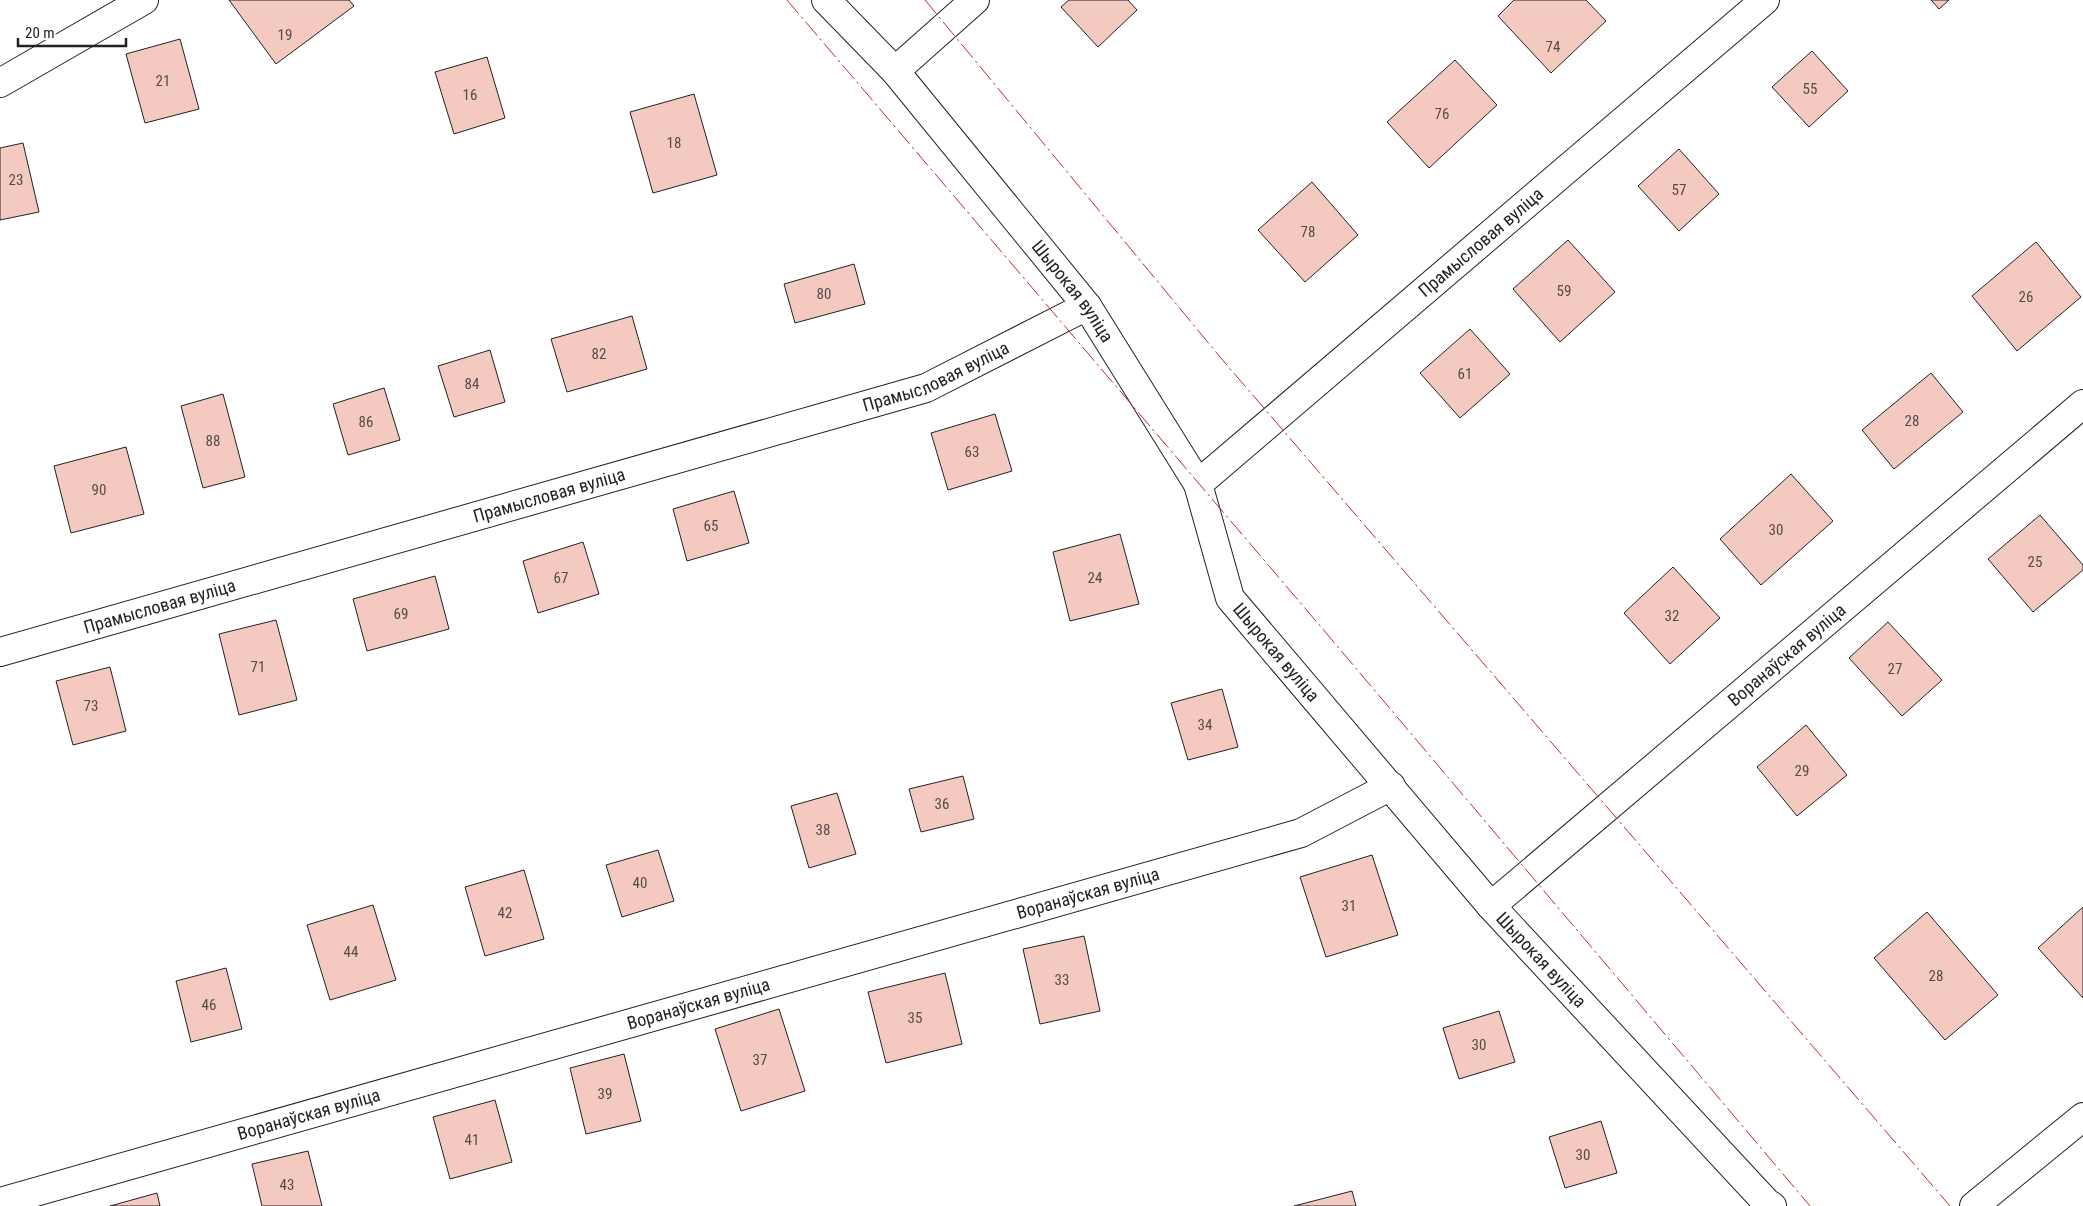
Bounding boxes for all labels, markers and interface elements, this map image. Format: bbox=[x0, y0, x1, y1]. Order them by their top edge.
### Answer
scale bar bbox=[18, 15, 125, 47]
text: 20 m bbox=[25, 24, 55, 42]
house number: 19 bbox=[278, 26, 292, 44]
house number: 74 bbox=[1546, 38, 1560, 56]
house number: 21 bbox=[156, 72, 170, 90]
house number: 55 bbox=[1803, 80, 1817, 98]
house number: 16 bbox=[463, 86, 477, 104]
house number: 76 bbox=[1435, 105, 1449, 123]
house number: 18 bbox=[667, 134, 681, 152]
house number: 23 bbox=[9, 171, 23, 189]
house number: 57 bbox=[1672, 181, 1686, 199]
street label: Прамысловая вуліца bbox=[1414, 183, 1547, 301]
house number: 78 bbox=[1301, 223, 1315, 241]
street label: Шырокая вуліца bbox=[1028, 236, 1118, 346]
house number: 59 bbox=[1557, 282, 1571, 300]
house number: 80 bbox=[817, 285, 831, 303]
house number: 26 bbox=[2019, 288, 2033, 306]
street label: Прамысловая вуліца bbox=[860, 337, 1012, 416]
house number: 82 bbox=[592, 345, 606, 363]
house number: 61 bbox=[1458, 365, 1472, 383]
house number: 84 bbox=[465, 375, 479, 393]
house number: 28 bbox=[1905, 412, 1919, 430]
house number: 86 bbox=[359, 413, 373, 431]
house number: 88 bbox=[206, 432, 220, 450]
house number: 63 bbox=[965, 443, 979, 461]
street label: Прамысловая вуліца bbox=[471, 463, 627, 527]
house number: 90 bbox=[92, 481, 106, 499]
house number: 65 bbox=[704, 517, 718, 535]
house number: 30 bbox=[1769, 521, 1783, 539]
house number: 25 bbox=[2028, 553, 2042, 571]
house number: 67 bbox=[554, 569, 568, 587]
house number: 24 bbox=[1088, 569, 1102, 587]
street label: Прамысловая вуліца bbox=[81, 574, 238, 638]
street label: Шырокая вуліца bbox=[1229, 599, 1324, 706]
street label: Воранаўская вуліца bbox=[1724, 599, 1850, 710]
house number: 69 bbox=[394, 605, 408, 623]
house number: 32 bbox=[1665, 607, 1679, 625]
house number: 71 bbox=[251, 658, 265, 676]
house number: 27 bbox=[1888, 660, 1902, 678]
house number: 73 bbox=[84, 697, 98, 715]
house number: 34 bbox=[1198, 716, 1212, 734]
house number: 29 bbox=[1795, 762, 1809, 780]
house number: 36 bbox=[935, 795, 949, 813]
house number: 38 bbox=[816, 821, 830, 839]
street label: Воранаўская вуліца bbox=[1014, 863, 1162, 923]
house number: 40 bbox=[633, 874, 647, 892]
house number: 31 bbox=[1342, 897, 1356, 915]
house number: 42 bbox=[498, 904, 512, 922]
street label: Шырокая вуліца bbox=[1492, 908, 1591, 1012]
house number: 44 bbox=[344, 943, 358, 961]
house number: 28 bbox=[1929, 967, 1943, 985]
house number: 33 bbox=[1055, 971, 1069, 989]
street label: Воранаўская вуліца bbox=[625, 973, 772, 1034]
house number: 46 bbox=[202, 996, 216, 1014]
house number: 35 bbox=[908, 1009, 922, 1027]
house number: 30 bbox=[1472, 1036, 1486, 1054]
house number: 37 bbox=[753, 1051, 767, 1069]
street label: Воранаўская вуліца bbox=[235, 1084, 382, 1144]
house number: 39 bbox=[598, 1085, 612, 1103]
house number: 41 bbox=[465, 1131, 479, 1149]
house number: 30 bbox=[1576, 1146, 1590, 1164]
house number: 43 bbox=[280, 1176, 294, 1194]

